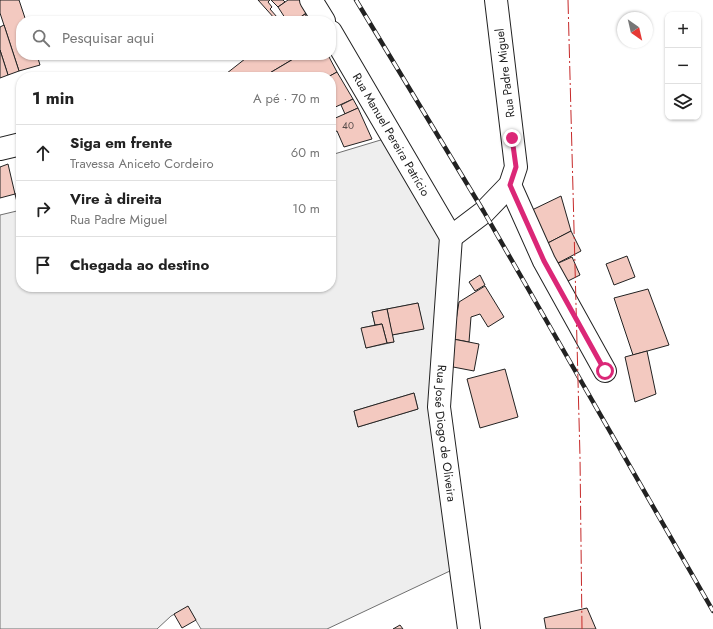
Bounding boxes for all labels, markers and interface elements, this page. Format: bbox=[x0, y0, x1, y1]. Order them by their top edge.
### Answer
north arrow bbox=[617, 12, 653, 48]
map controls bbox=[665, 12, 701, 120]
button: + bbox=[665, 12, 701, 48]
search box bbox=[16, 16, 336, 60]
icon: search bbox=[30, 27, 52, 49]
text: Pesquisar aqui bbox=[62, 27, 154, 49]
street label: Rua Padre Miguel bbox=[491, 27, 519, 119]
button: − bbox=[665, 48, 701, 84]
street label: Rua Manuel Pereira Patrício bbox=[348, 70, 434, 200]
button: layers bbox=[665, 84, 701, 120]
text: 1 min bbox=[32, 86, 74, 110]
text: A pé · 70 m bbox=[253, 89, 320, 108]
house number: 40 bbox=[342, 118, 354, 133]
route end bbox=[503, 129, 521, 147]
text: Siga em frente bbox=[70, 132, 172, 154]
icon: ahead bbox=[32, 142, 54, 164]
text: 60 m bbox=[291, 143, 320, 162]
text: Travessa Aniceto Cordeiro bbox=[70, 154, 214, 173]
text: Vire à direita bbox=[70, 188, 162, 210]
icon: right bbox=[32, 198, 54, 220]
text: 10 m bbox=[292, 199, 320, 218]
text: Rua Padre Miguel bbox=[70, 210, 167, 229]
icon: arrive bbox=[32, 254, 54, 276]
text: Chegada ao destino bbox=[70, 254, 209, 276]
route start bbox=[596, 362, 614, 380]
street label: Rua José Diogo de Oliveira bbox=[430, 364, 461, 503]

